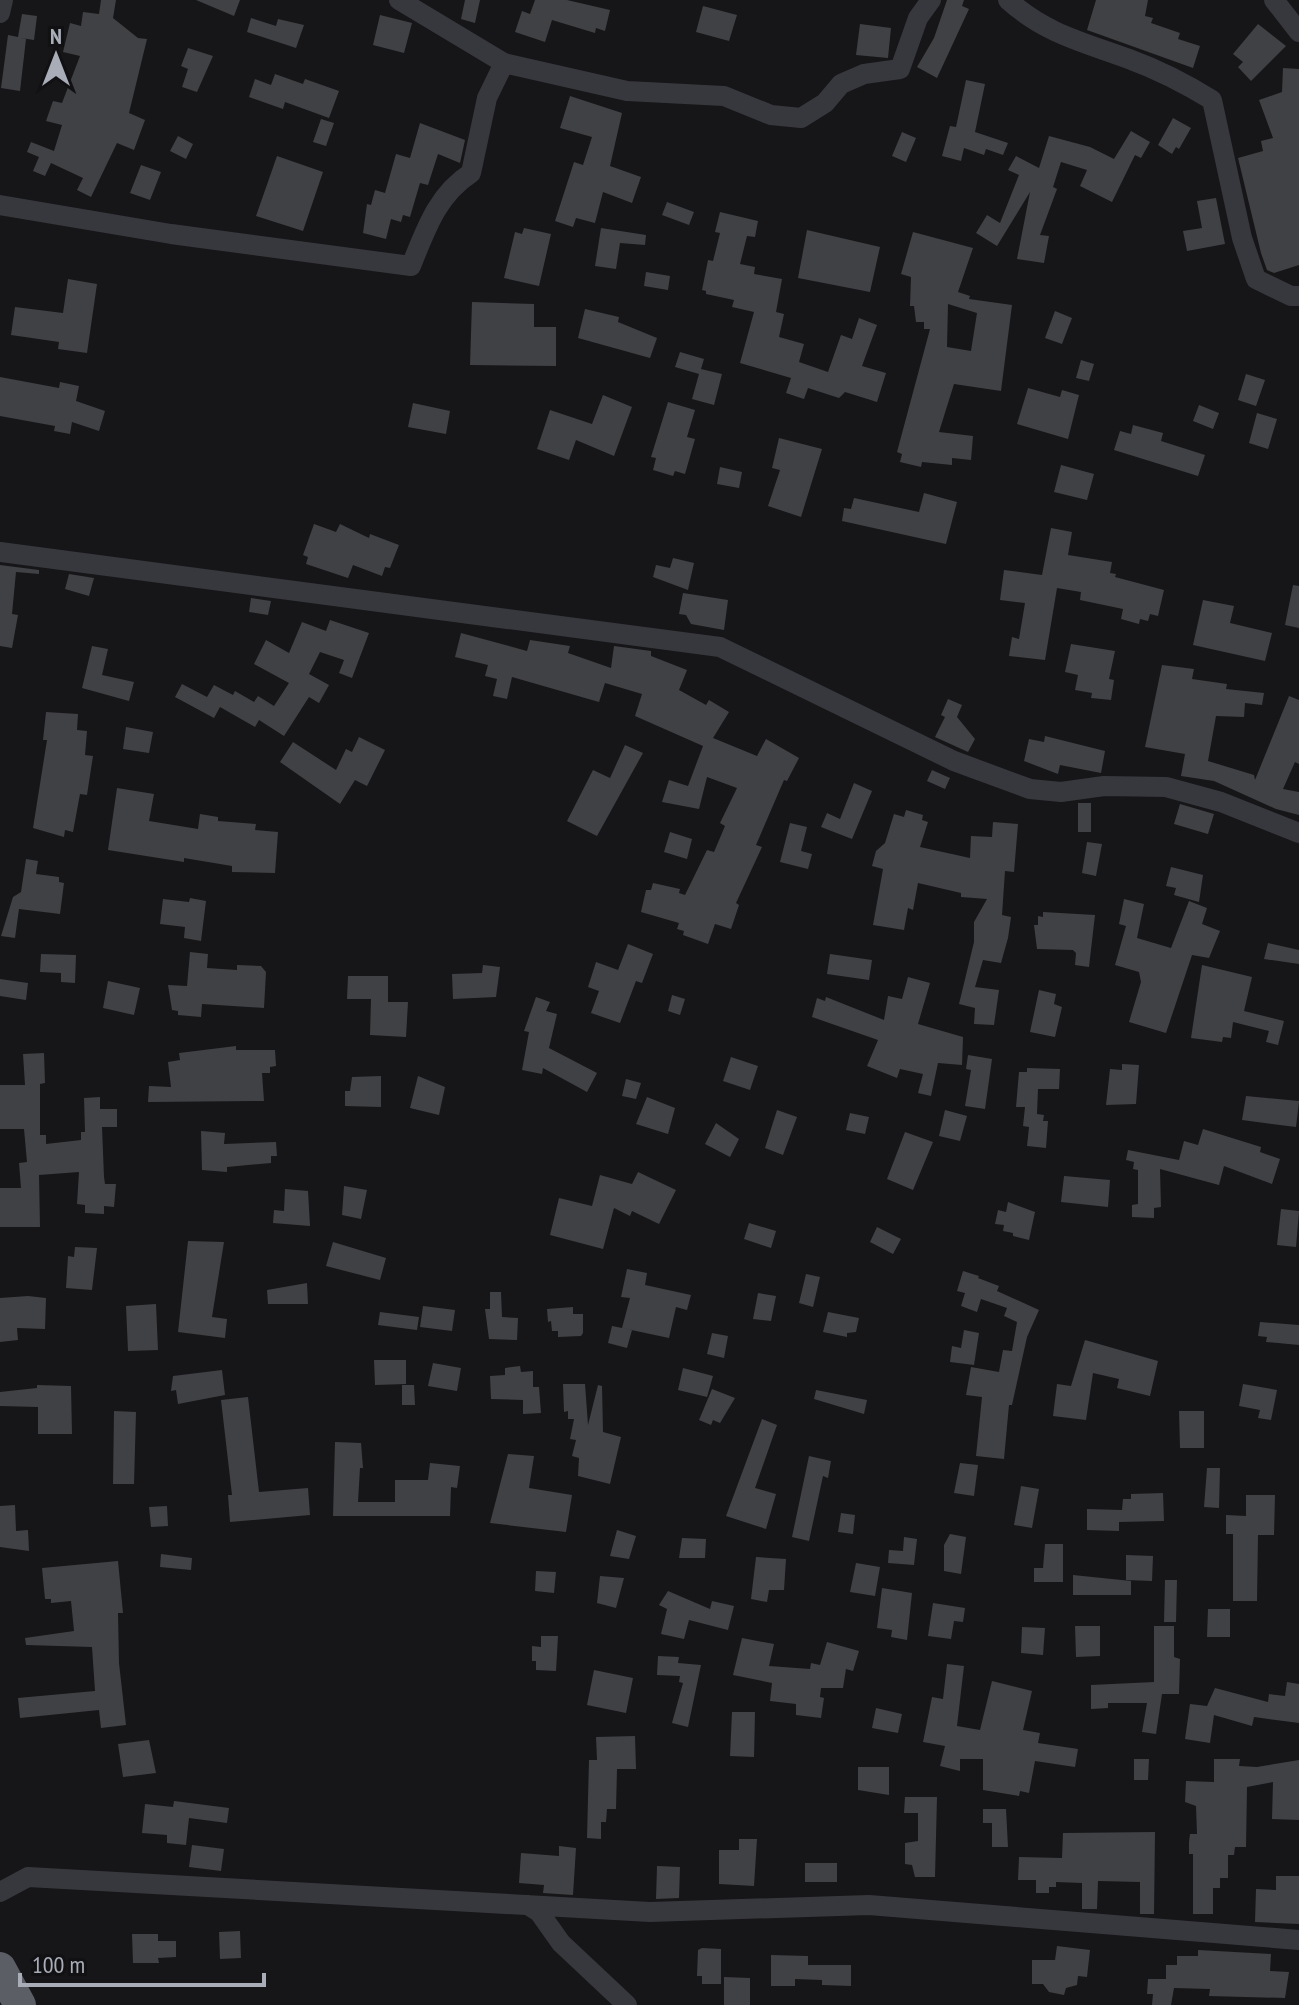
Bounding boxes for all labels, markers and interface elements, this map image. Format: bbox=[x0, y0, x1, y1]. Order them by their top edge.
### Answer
north arrow bbox=[16, 16, 96, 96]
text: N bbox=[50, 22, 62, 50]
scale bar bbox=[20, 1937, 264, 1987]
text: 100 m bbox=[32, 1949, 85, 1980]

